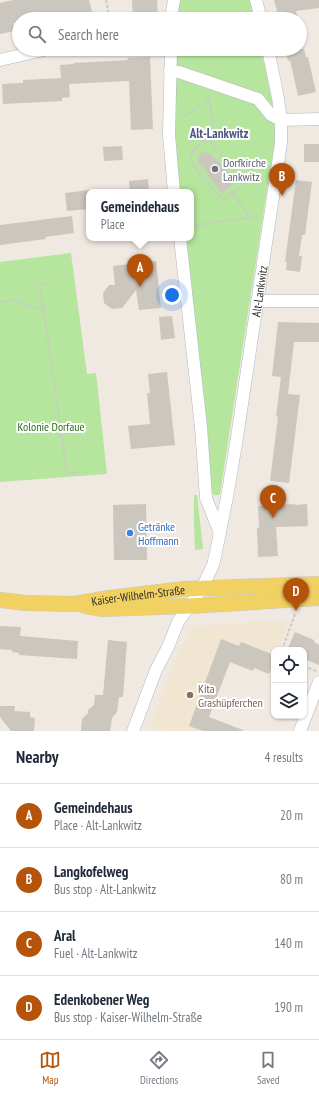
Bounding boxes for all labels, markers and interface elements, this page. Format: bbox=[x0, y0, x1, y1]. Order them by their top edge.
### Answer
search box bbox=[12, 12, 307, 56]
icon: search bbox=[26, 23, 48, 45]
text: Search here bbox=[58, 25, 119, 44]
district label: Alt-Lankwitz bbox=[189, 125, 248, 142]
place label: Dorfkirche Lankwitz bbox=[223, 155, 266, 184]
pin: B bbox=[269, 163, 295, 196]
marker: Dorfkirche Lankwitz bbox=[210, 164, 220, 174]
popup bbox=[86, 189, 194, 241]
text: Gemeindehaus bbox=[101, 197, 179, 216]
text: Place bbox=[101, 216, 125, 233]
pin: A bbox=[127, 254, 153, 287]
street label: Alt-Lankwitz bbox=[248, 264, 270, 318]
your location bbox=[162, 285, 182, 305]
park label: Kolonie Dorfaue bbox=[18, 419, 84, 434]
pin: C bbox=[260, 485, 286, 518]
place label: Getränke Hoffmann bbox=[138, 519, 179, 548]
marker: Getränke Hoffmann bbox=[125, 528, 135, 538]
pin: D bbox=[283, 578, 309, 611]
street label: Kaiser-Wilhelm-Straße bbox=[90, 581, 186, 608]
map controls bbox=[271, 647, 307, 719]
button: locate bbox=[271, 647, 307, 683]
place label: Kita Grashüpferchen bbox=[198, 681, 263, 710]
button: layers bbox=[271, 683, 307, 719]
marker: Kita Grashüpferchen bbox=[185, 690, 195, 700]
text: Nearby bbox=[16, 746, 59, 768]
text: 4 results bbox=[264, 749, 303, 766]
text: Gemeindehaus bbox=[54, 798, 132, 817]
text: A bbox=[26, 807, 32, 824]
text: 20 m bbox=[280, 807, 303, 824]
text: Place · Alt-Lankwitz bbox=[54, 817, 142, 834]
text: Langkofelweg bbox=[54, 862, 128, 881]
text: B bbox=[26, 871, 32, 888]
text: 80 m bbox=[280, 871, 303, 888]
text: Bus stop · Alt-Lankwitz bbox=[54, 881, 156, 898]
text: Aral bbox=[54, 926, 76, 945]
text: C bbox=[26, 935, 32, 952]
text: 140 m bbox=[274, 935, 303, 952]
text: Fuel · Alt-Lankwitz bbox=[54, 945, 138, 962]
text: Edenkobener Weg bbox=[54, 990, 150, 1009]
text: D bbox=[26, 999, 32, 1016]
text: 190 m bbox=[274, 999, 303, 1016]
text: Bus stop · Kaiser-Wilhelm-Straße bbox=[54, 1009, 202, 1026]
tab: Map bbox=[39, 1049, 61, 1087]
tab: Directions bbox=[140, 1049, 178, 1087]
tab: Saved bbox=[257, 1049, 280, 1087]

